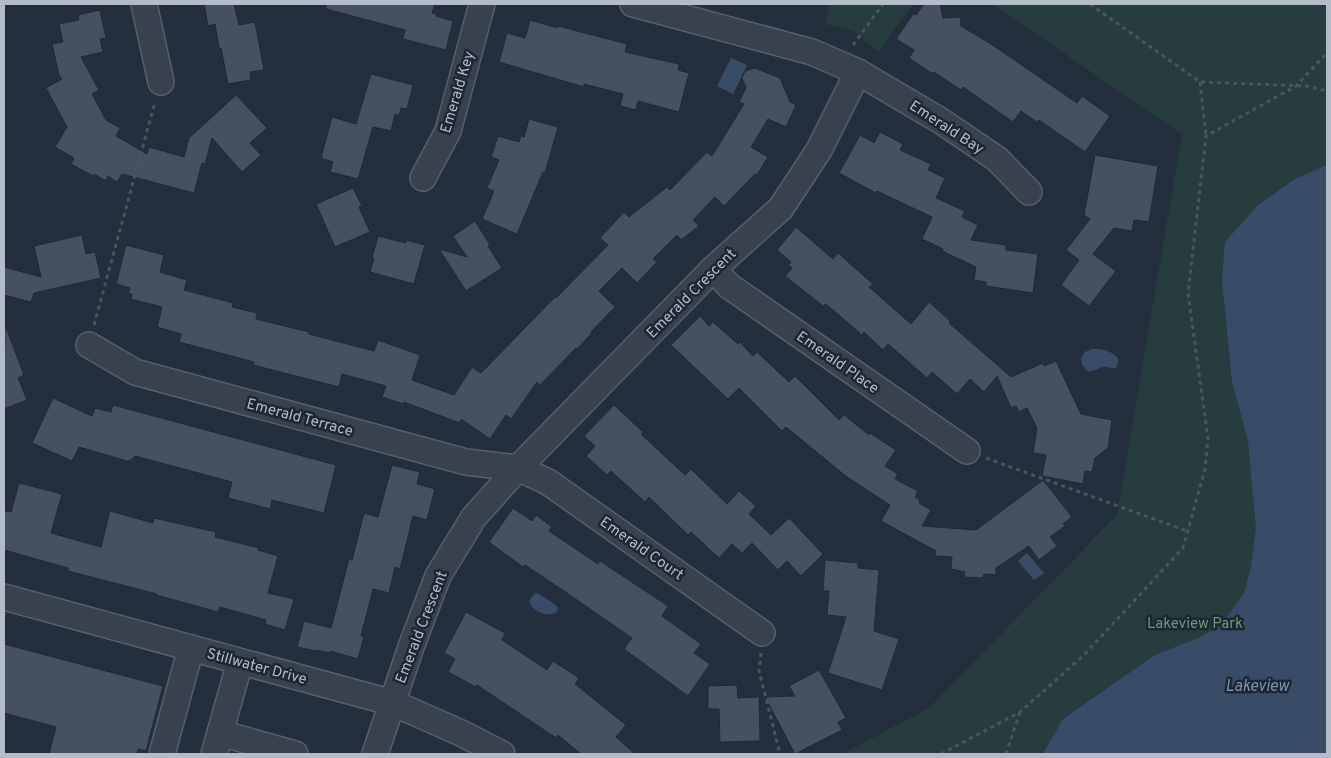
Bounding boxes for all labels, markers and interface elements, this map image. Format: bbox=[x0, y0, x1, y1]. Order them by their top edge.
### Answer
street label: Emerald Key bbox=[437, 49, 480, 136]
street label: Emerald Bay bbox=[905, 97, 987, 159]
street label: Emerald Crescent bbox=[643, 245, 741, 343]
street label: Emerald Place bbox=[792, 328, 882, 399]
street label: Emerald Terrace bbox=[244, 395, 355, 442]
street label: Emerald Court bbox=[596, 513, 687, 585]
street label: Emerald Crescent bbox=[392, 569, 453, 687]
park label: Lakeview Park bbox=[1147, 615, 1243, 634]
street label: Stillwater Drive bbox=[205, 645, 309, 690]
water label: Lakeview bbox=[1225, 677, 1290, 697]

